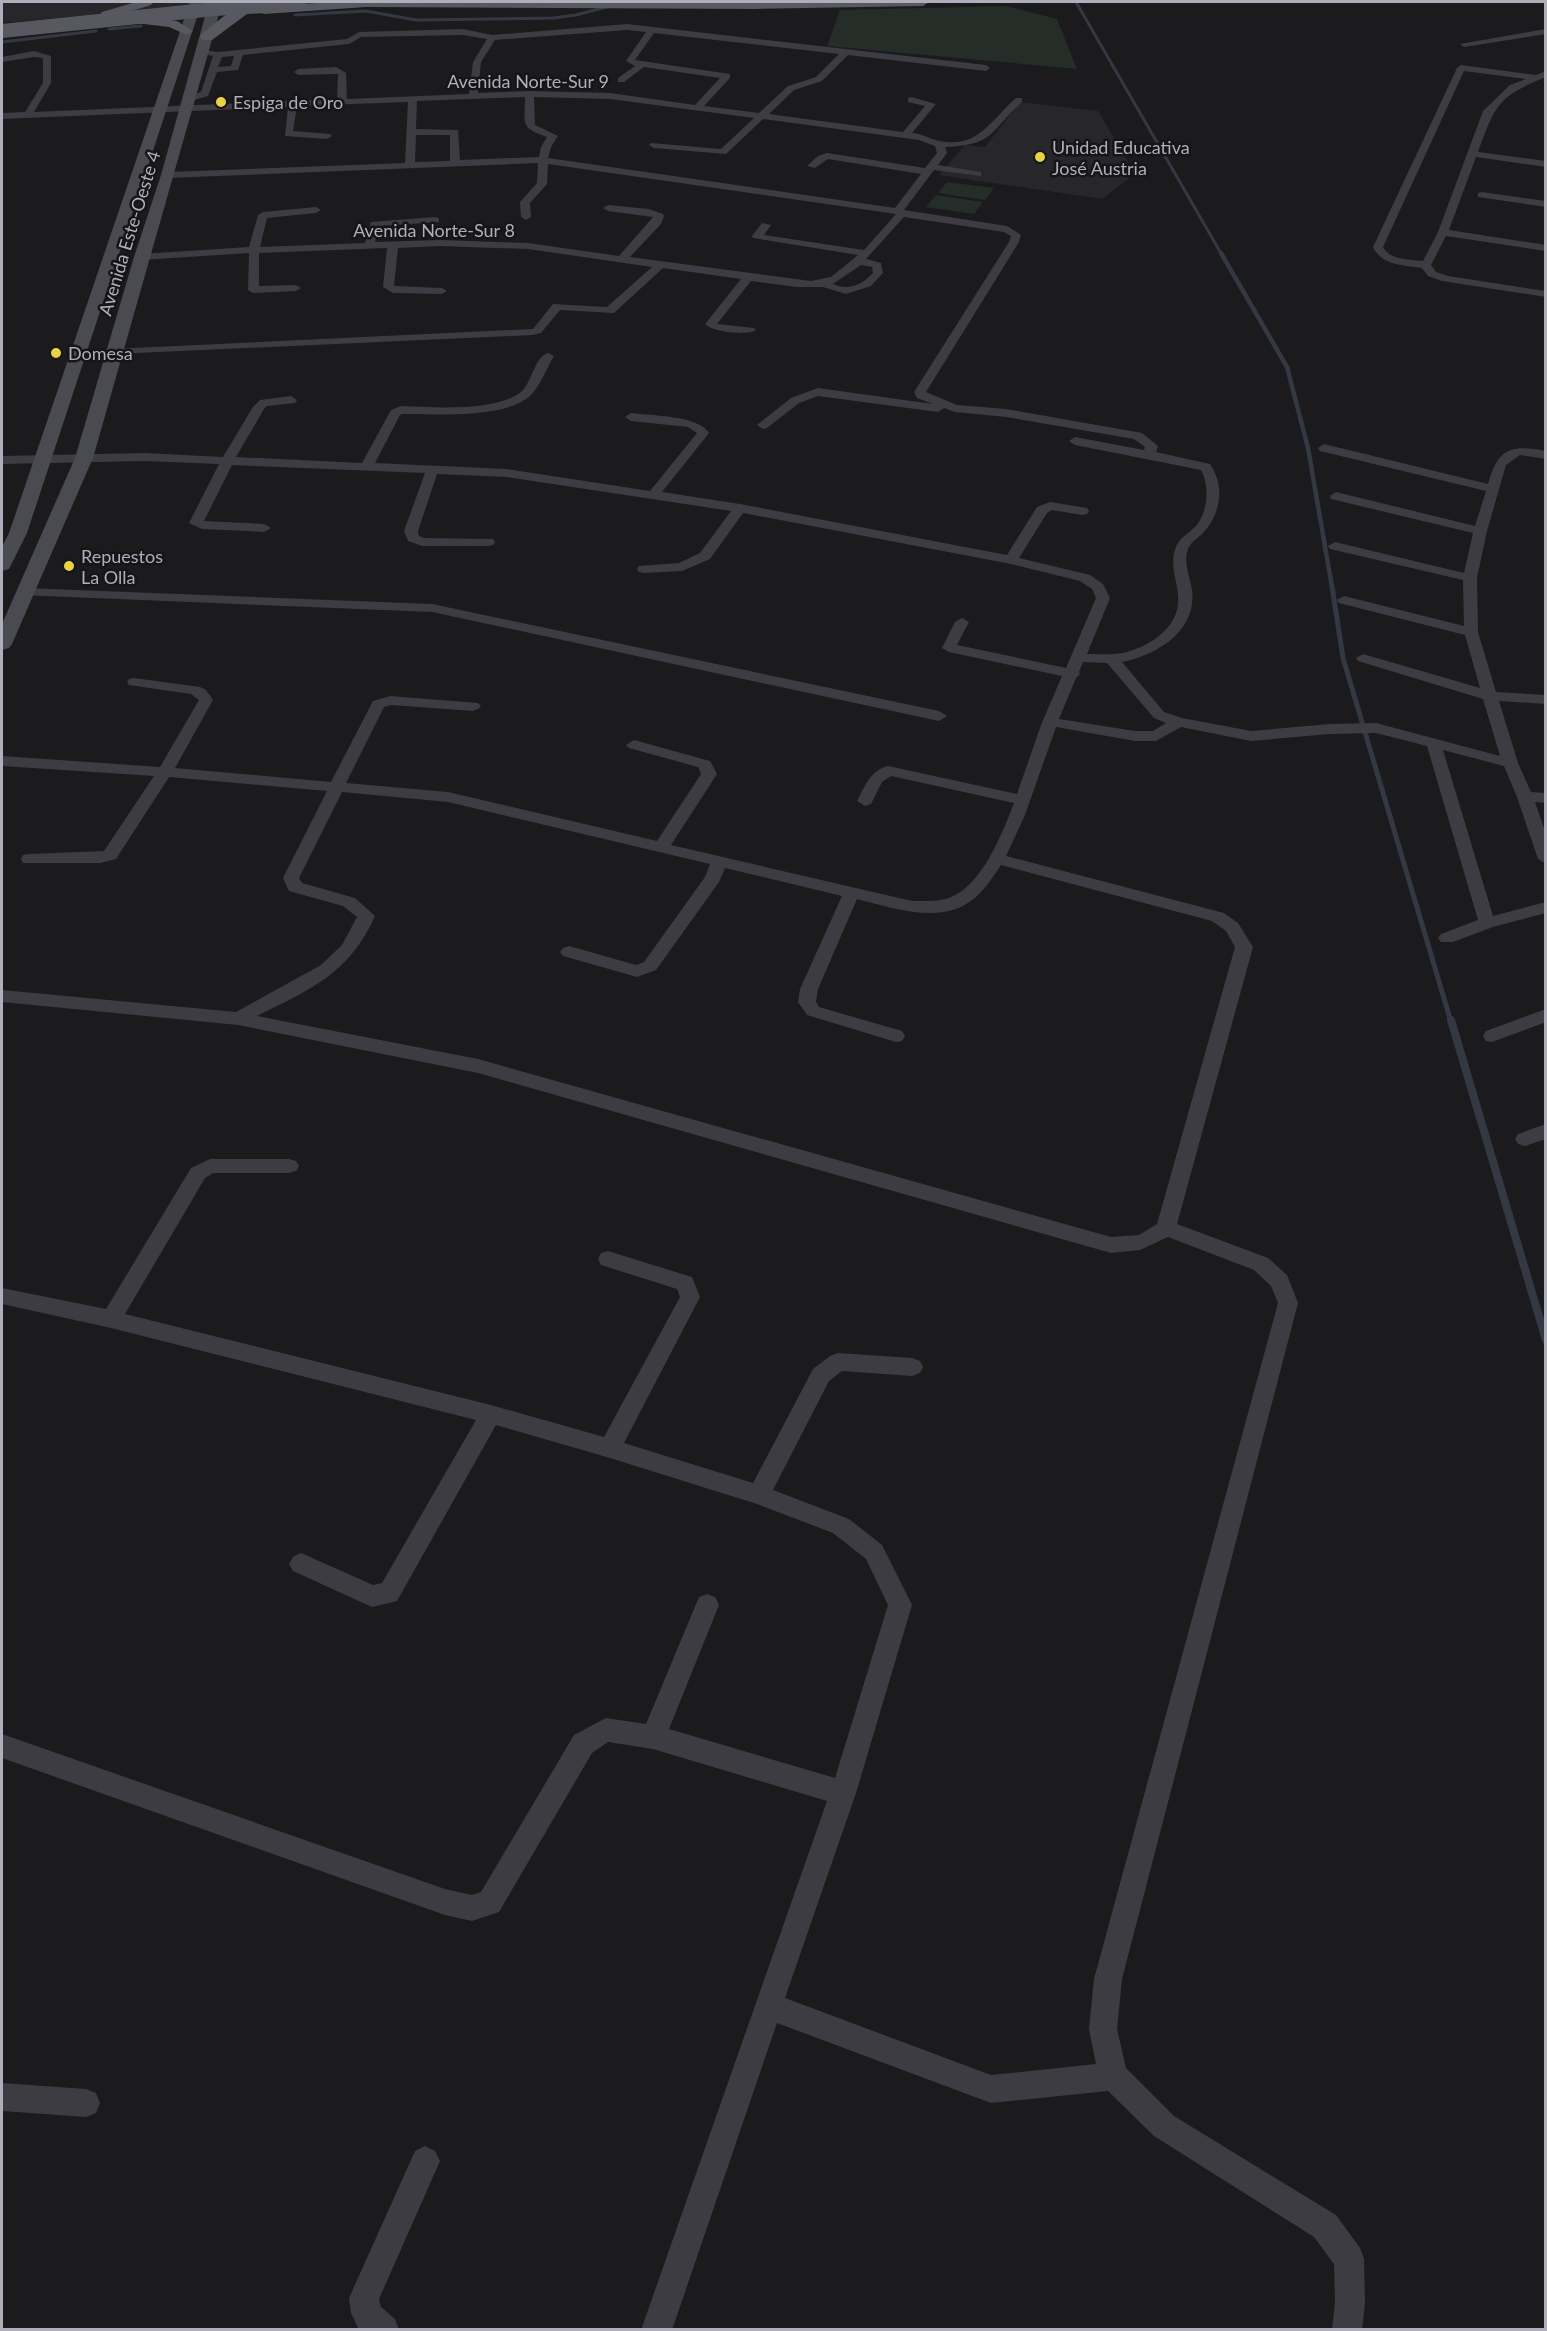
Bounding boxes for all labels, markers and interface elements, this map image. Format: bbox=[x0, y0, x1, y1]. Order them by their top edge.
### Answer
street label: Avenida Norte-Sur 9 bbox=[447, 70, 609, 92]
place label: Espiga de Oro bbox=[233, 91, 343, 113]
marker: Espiga de Oro bbox=[214, 95, 228, 109]
place label: Unidad Educativa José Austria bbox=[1052, 136, 1190, 179]
street label: Avenida Este-Oeste 4 bbox=[93, 148, 165, 318]
marker: Unidad Educativa José Austria bbox=[1033, 150, 1047, 164]
street label: Avenida Norte-Sur 8 bbox=[353, 219, 515, 241]
place label: Domesa bbox=[68, 342, 133, 364]
marker: Domesa bbox=[49, 346, 63, 360]
place label: Repuestos La Olla bbox=[81, 545, 163, 588]
marker: Repuestos La Olla bbox=[62, 559, 76, 573]

